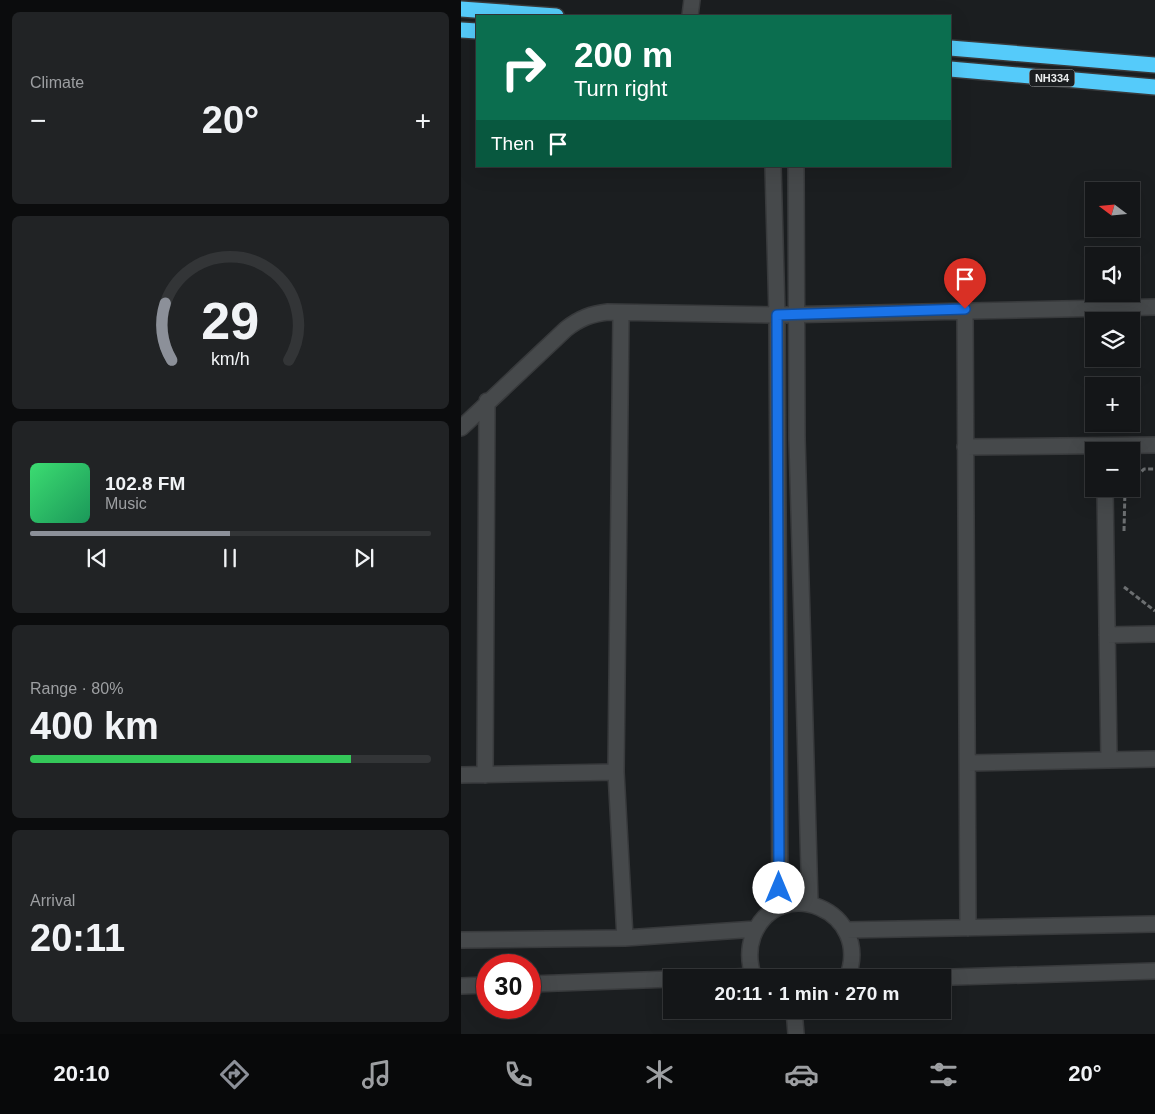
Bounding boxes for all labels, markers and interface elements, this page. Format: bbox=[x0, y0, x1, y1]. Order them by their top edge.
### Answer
icon: right bbox=[491, 35, 556, 100]
text: 200 m bbox=[574, 35, 673, 74]
road number: NH334 bbox=[1029, 70, 1075, 86]
text: Climate bbox=[30, 74, 84, 91]
text: Turn right bbox=[574, 76, 667, 101]
text: 20° bbox=[202, 99, 259, 141]
text: − bbox=[30, 105, 46, 136]
text: + bbox=[415, 105, 431, 136]
icon: arrive bbox=[544, 130, 572, 158]
text: Then bbox=[491, 133, 534, 154]
north arrow bbox=[1085, 182, 1140, 238]
map controls bbox=[1085, 182, 1140, 497]
button: sound bbox=[1085, 247, 1140, 302]
pin bbox=[944, 258, 986, 309]
icon: arrive bbox=[951, 265, 979, 293]
text: 29 bbox=[202, 292, 259, 350]
button: layers bbox=[1085, 312, 1140, 367]
text: km/h bbox=[211, 349, 250, 369]
button: + bbox=[1085, 377, 1140, 432]
button: − bbox=[1085, 442, 1140, 497]
text: 102.8 FM bbox=[105, 473, 185, 494]
text: Music bbox=[105, 495, 147, 512]
icon: previous bbox=[83, 544, 111, 572]
icon: pause bbox=[216, 544, 244, 572]
icon: next bbox=[350, 544, 378, 572]
text: Range · 80% bbox=[30, 680, 123, 697]
text: 400 km bbox=[30, 705, 159, 747]
position arrow bbox=[752, 861, 804, 913]
text: Arrival bbox=[30, 892, 75, 909]
text: 20:11 bbox=[30, 917, 125, 959]
speed limit sign: 30 bbox=[476, 954, 541, 1019]
text: 20:11 · 1 min · 270 m bbox=[715, 983, 899, 1004]
icon: directions bbox=[217, 1057, 252, 1092]
icon: music bbox=[359, 1057, 394, 1092]
icon: phone bbox=[501, 1057, 536, 1092]
icon: climate bbox=[642, 1057, 677, 1092]
icon: car bbox=[784, 1057, 819, 1092]
icon: filters bbox=[926, 1057, 961, 1092]
text: 20:10 bbox=[53, 1061, 110, 1086]
text: 20° bbox=[1068, 1061, 1101, 1086]

